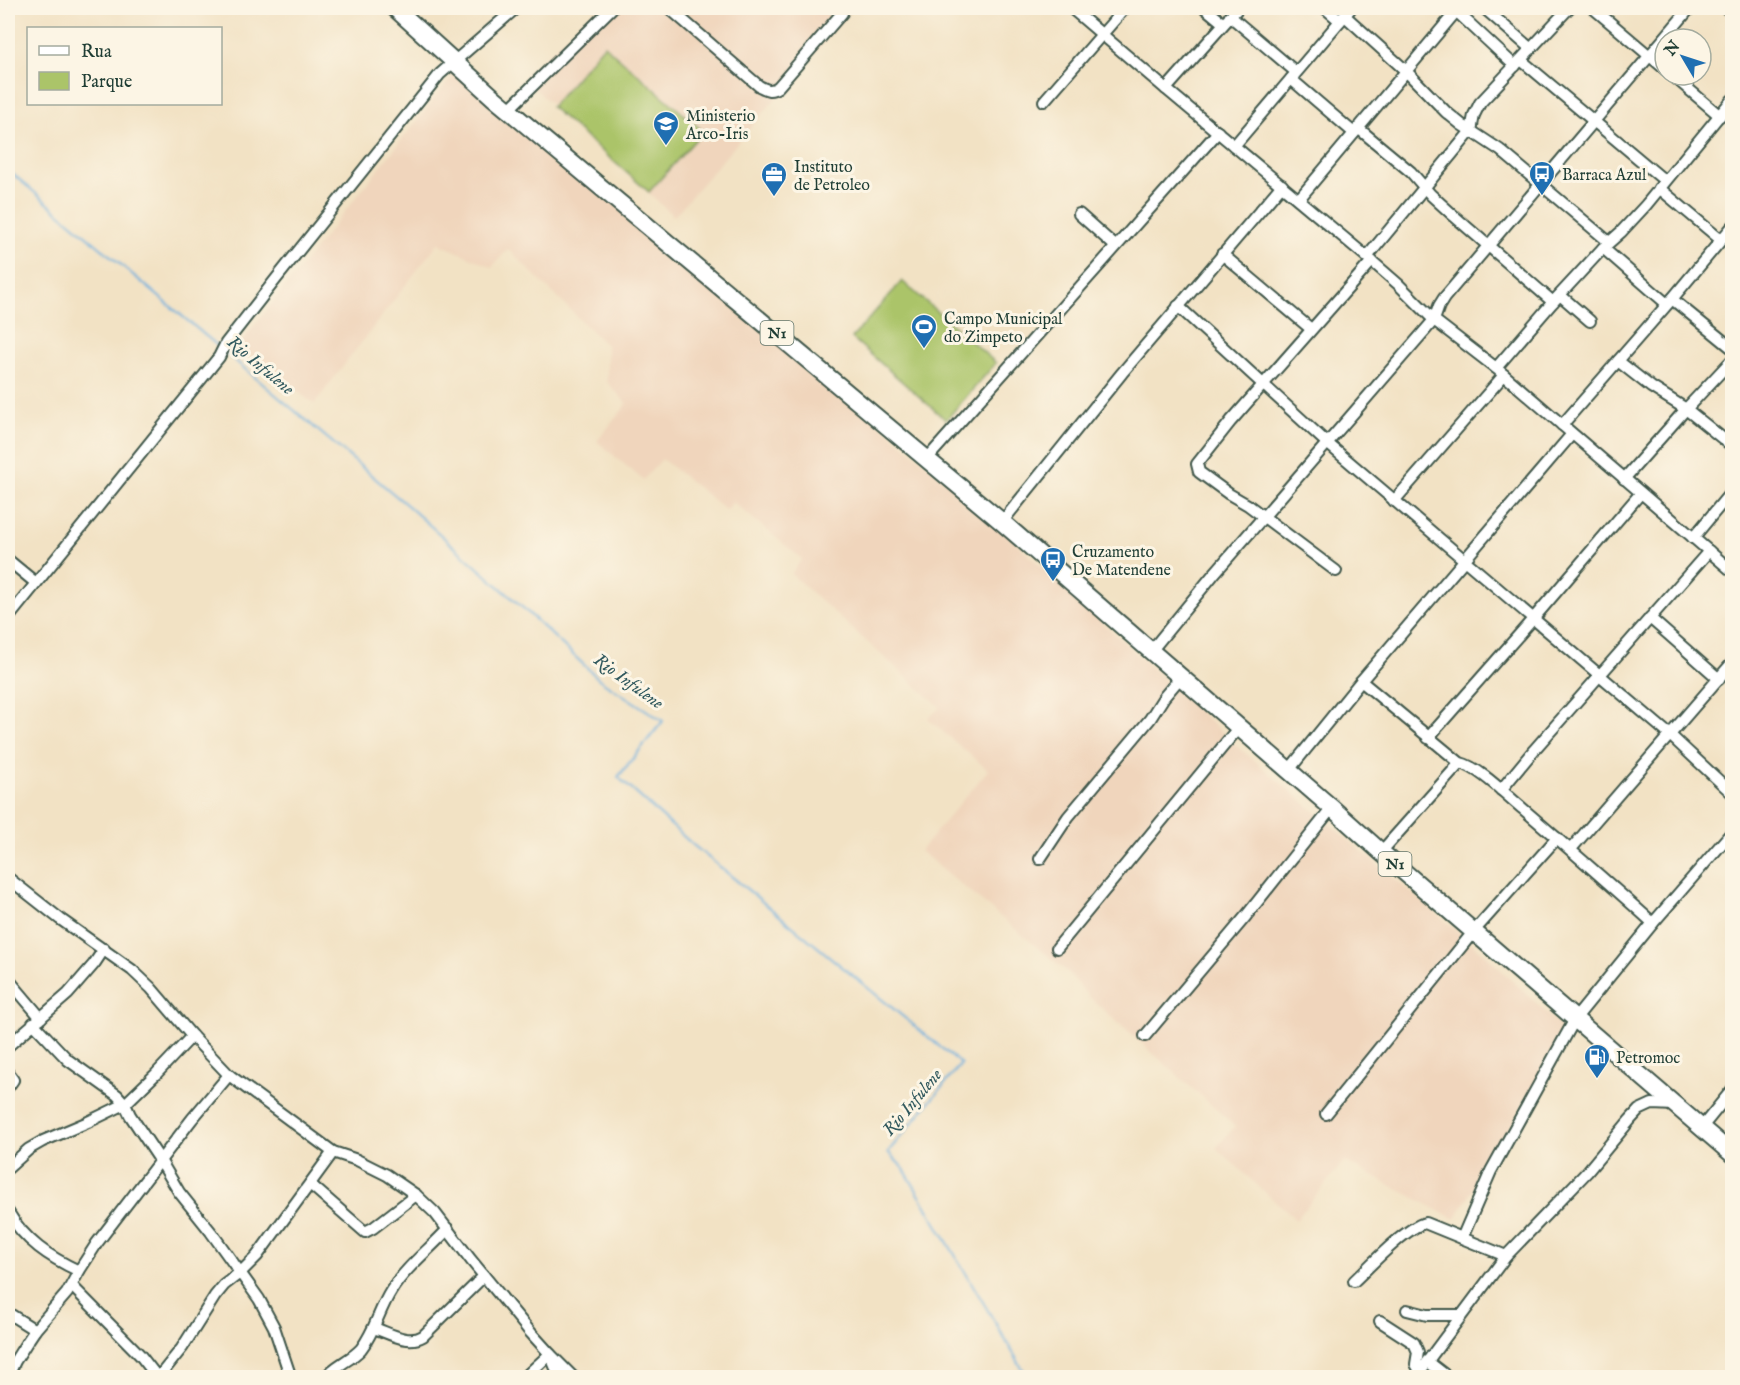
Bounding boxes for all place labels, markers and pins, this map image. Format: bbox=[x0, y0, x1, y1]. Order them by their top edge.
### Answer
place label: Ministerio Arco-Iris bbox=[685, 107, 756, 145]
school or university icon: Ministerio Arco-Iris bbox=[651, 109, 681, 147]
place label: Instituto de Petroleo bbox=[794, 158, 870, 196]
bus stop icon: Barraca Azul bbox=[1527, 159, 1557, 197]
office icon: Instituto de Petroleo bbox=[759, 160, 789, 198]
place label: Barraca Azul bbox=[1562, 166, 1647, 186]
place label: Campo Municipal do Zimpeto bbox=[944, 310, 1063, 348]
sports icon: Campo Municipal do Zimpeto bbox=[909, 312, 939, 350]
place label: Cruzamento De Matendene bbox=[1072, 543, 1171, 581]
bus stop icon: Cruzamento De Matendene bbox=[1038, 545, 1068, 583]
fuel station icon: Petromoc bbox=[1582, 1042, 1612, 1080]
place label: Petromoc bbox=[1616, 1049, 1680, 1069]

